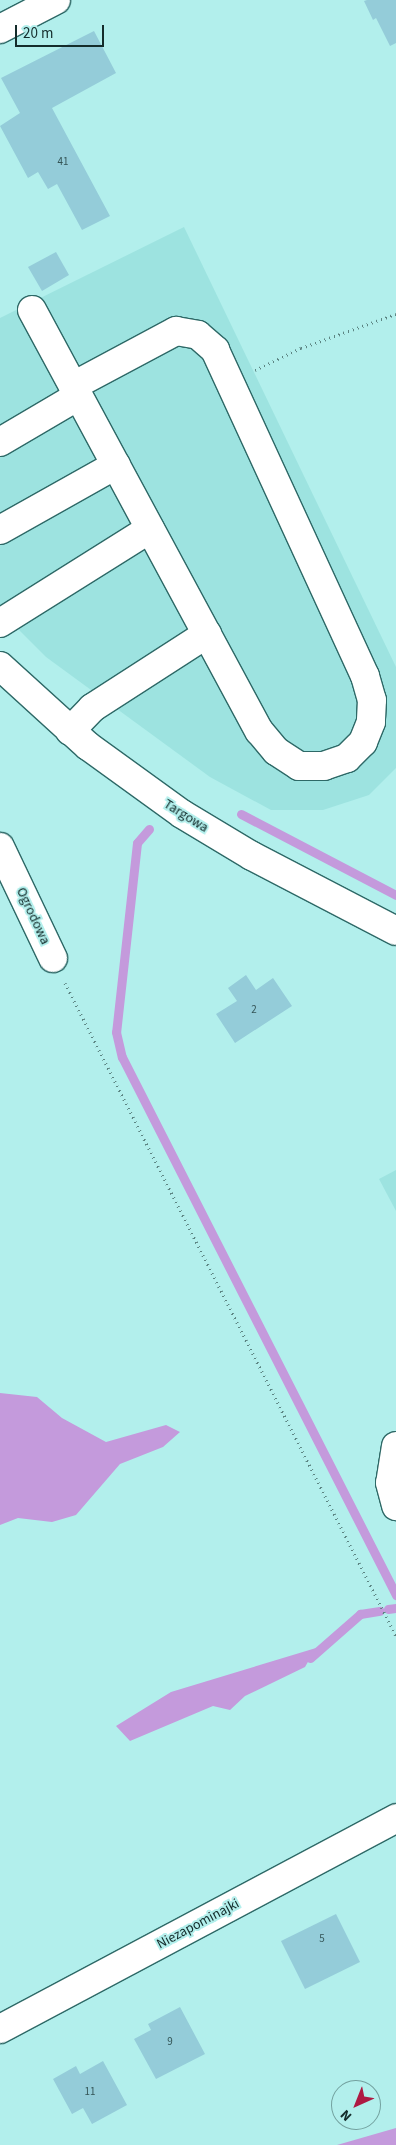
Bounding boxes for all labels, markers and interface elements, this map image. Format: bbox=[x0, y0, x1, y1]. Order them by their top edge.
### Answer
scale bar bbox=[18, 15, 106, 47]
text: 20 m bbox=[23, 23, 53, 44]
house number: 41 bbox=[58, 155, 68, 169]
street label: Targowa bbox=[160, 796, 212, 836]
street label: Ogrodowa bbox=[13, 885, 53, 947]
house number: 2 bbox=[251, 1003, 257, 1017]
street label: Niezapominajki bbox=[154, 1895, 242, 1953]
house number: 5 bbox=[319, 1932, 325, 1946]
house number: 9 bbox=[167, 2035, 173, 2049]
north arrow bbox=[331, 2080, 381, 2130]
house number: 11 bbox=[85, 2085, 95, 2099]
text: N bbox=[336, 2105, 357, 2125]

